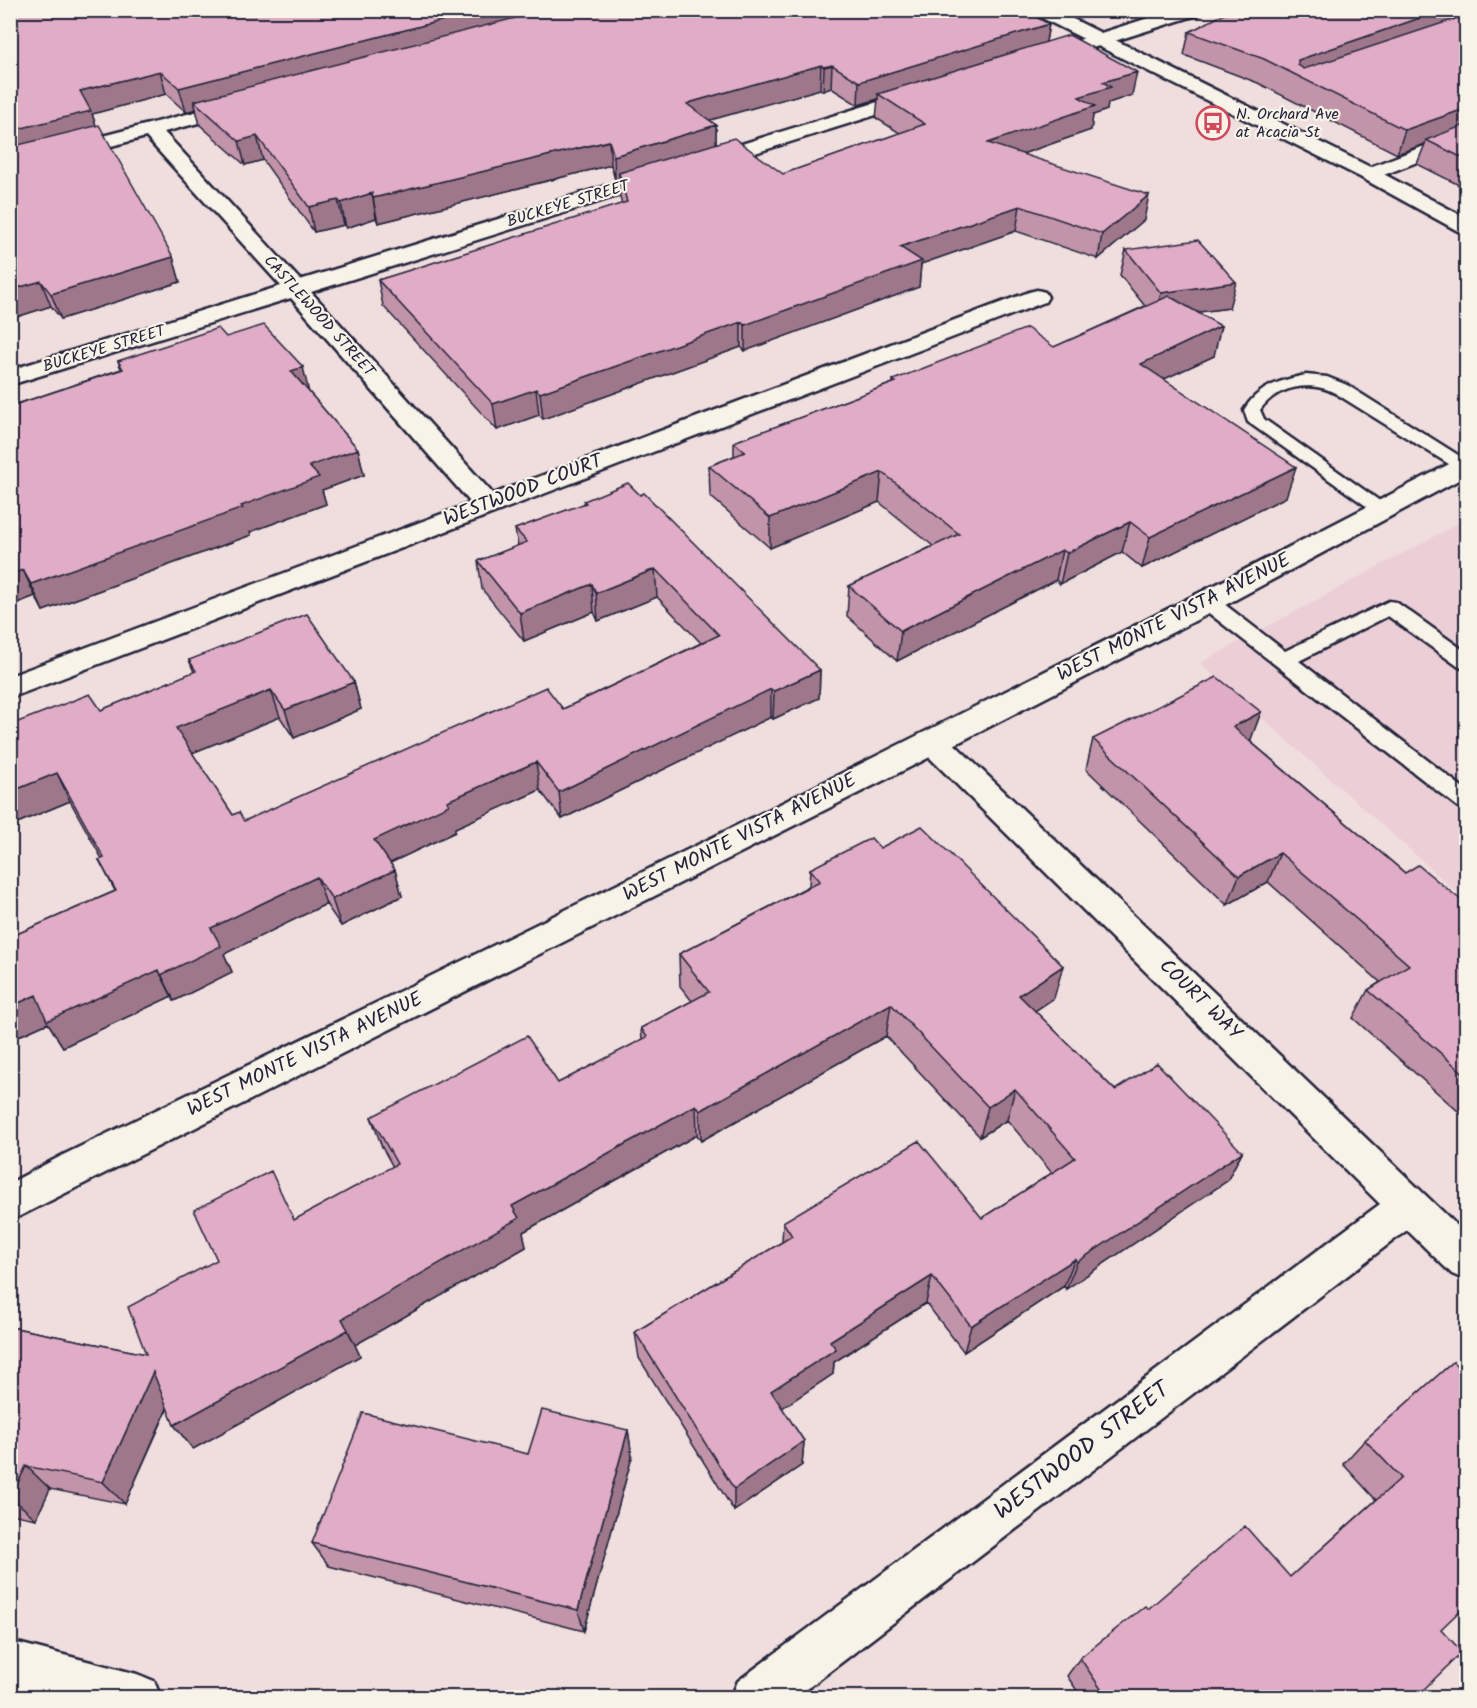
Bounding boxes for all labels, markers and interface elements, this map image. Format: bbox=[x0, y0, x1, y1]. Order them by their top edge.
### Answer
place label: N. Orchard Ave at Acacia St bbox=[1236, 102, 1339, 145]
bus stop icon: N. Orchard Ave at Acacia St bbox=[1195, 105, 1231, 141]
street label: BUCKEYE STREET bbox=[504, 173, 634, 234]
street label: CASTLEWOOD STREET bbox=[257, 249, 382, 384]
street label: BUCKEYE STREET bbox=[40, 318, 170, 379]
street label: WESTWOOD COURT bbox=[439, 445, 609, 536]
street label: WEST MONTE VISTA AVENUE bbox=[1051, 544, 1298, 691]
street label: WEST MONTE VISTA AVENUE bbox=[617, 764, 864, 911]
street label: COURT WAY bbox=[1151, 952, 1250, 1049]
street label: WEST MONTE VISTA AVENUE bbox=[182, 983, 429, 1126]
street label: WESTWOOD STREET bbox=[986, 1370, 1180, 1530]

